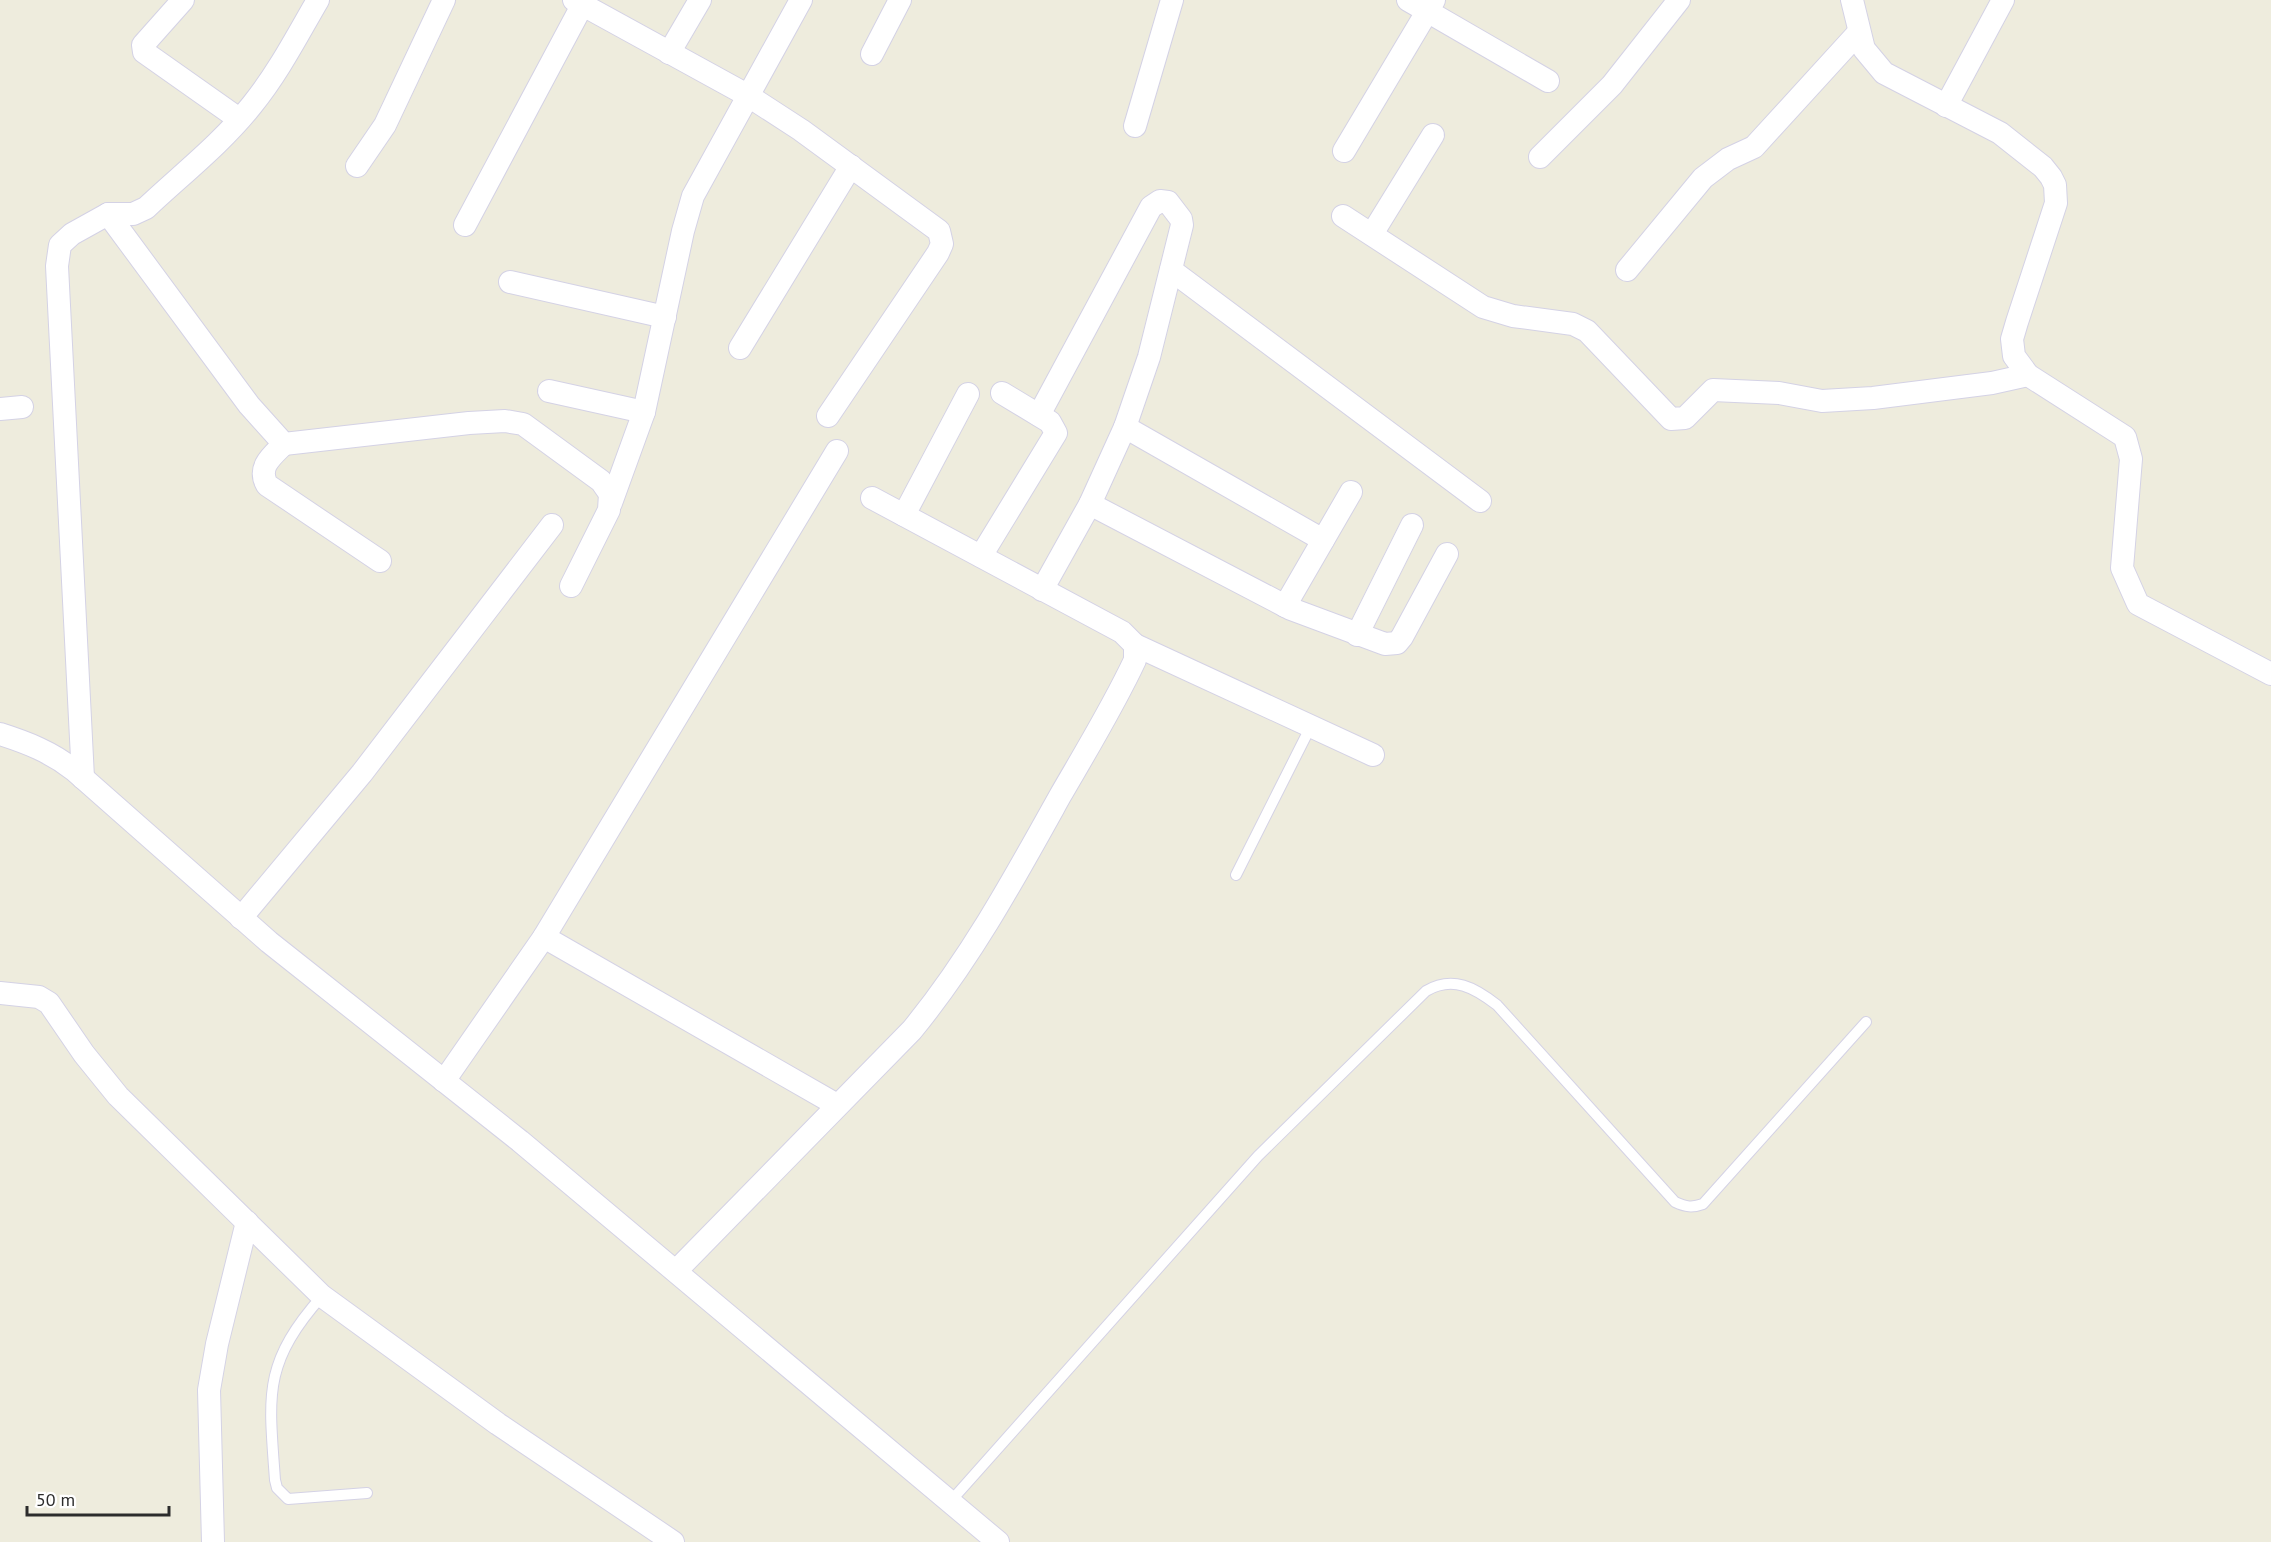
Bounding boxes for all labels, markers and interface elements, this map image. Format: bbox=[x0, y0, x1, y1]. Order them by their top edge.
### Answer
scale bar bbox=[27, 1479, 170, 1517]
text: 50 m bbox=[36, 1488, 75, 1511]

